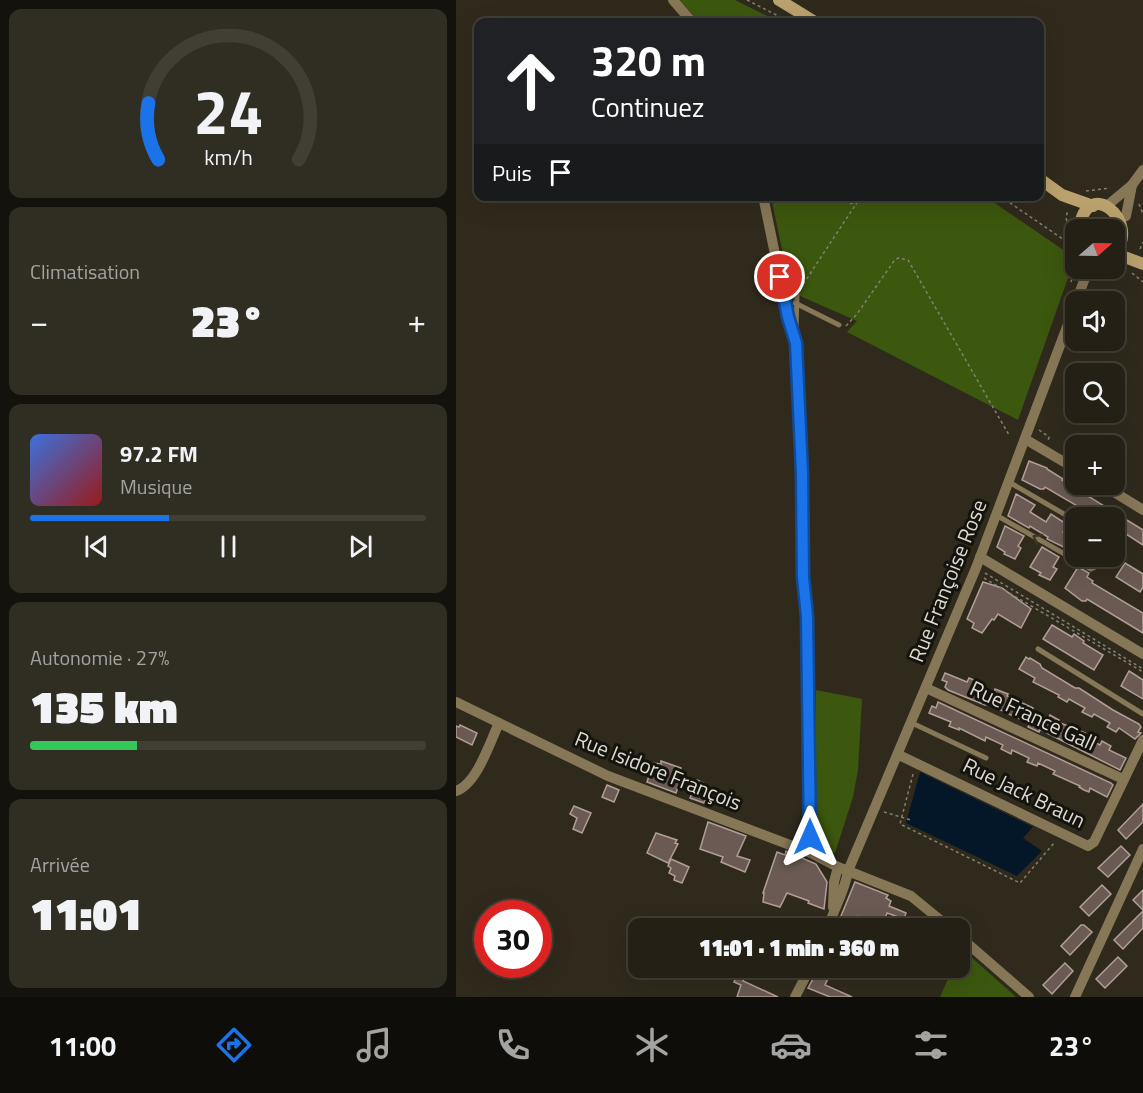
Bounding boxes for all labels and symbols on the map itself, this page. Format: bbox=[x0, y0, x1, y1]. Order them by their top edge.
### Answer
north arrow bbox=[1065, 219, 1125, 279]
pin bbox=[754, 251, 805, 302]
street label: Rue Françoise Rose bbox=[900, 495, 994, 667]
one-way arrow bbox=[1033, 534, 1043, 545]
street label: Rue France Gall bbox=[965, 672, 1102, 758]
street label: Rue Isidore François bbox=[570, 722, 747, 818]
street label: Rue Jack Braun bbox=[958, 749, 1091, 836]
position arrow bbox=[778, 805, 842, 869]
speed limit sign: 30 bbox=[474, 900, 552, 978]

